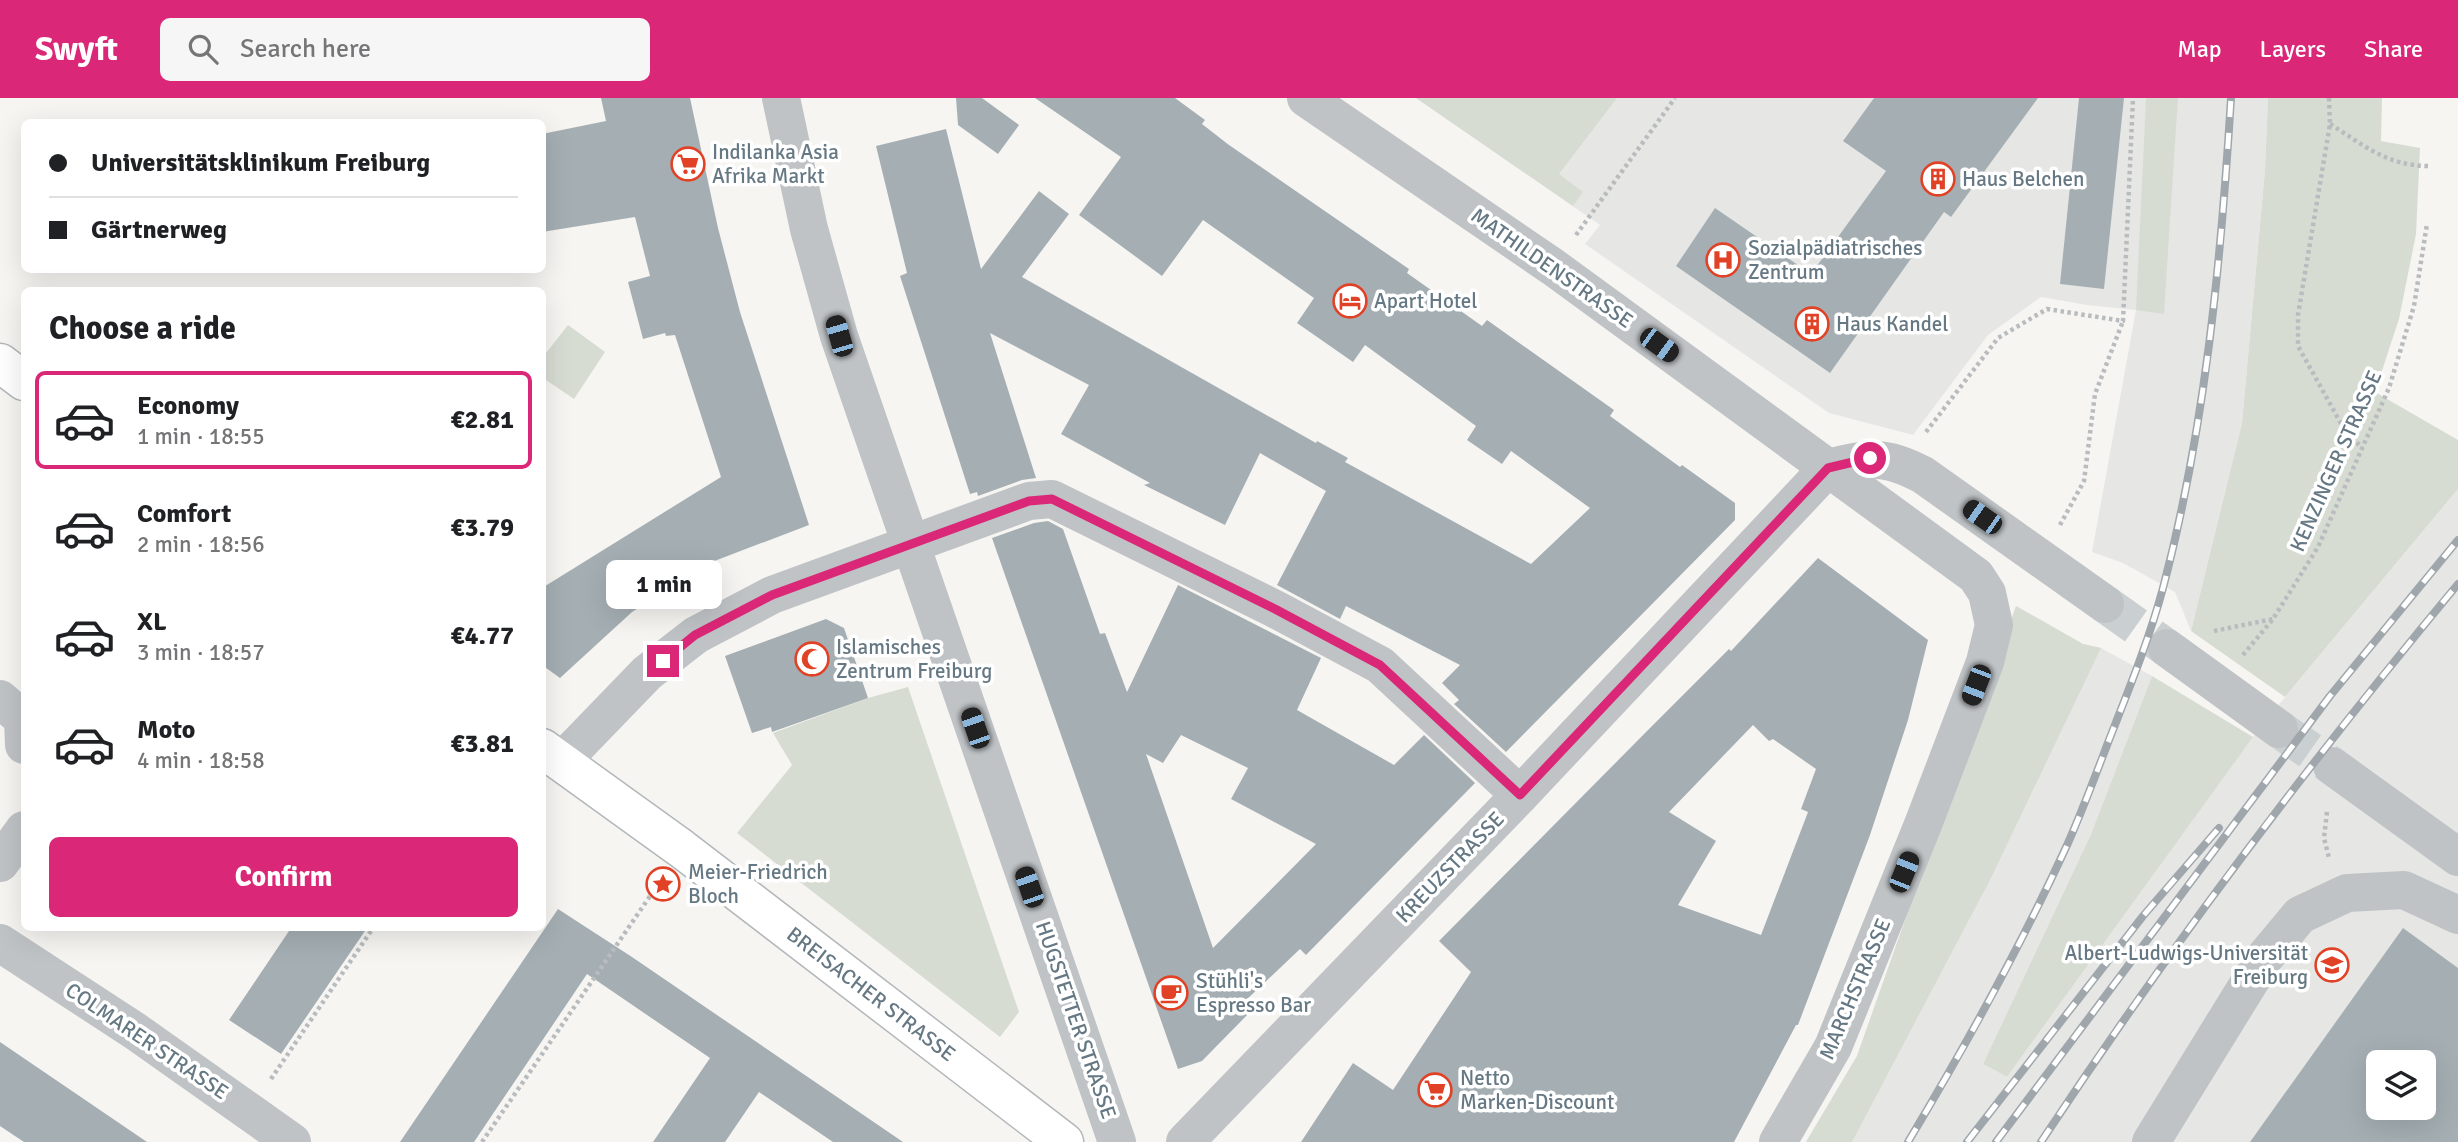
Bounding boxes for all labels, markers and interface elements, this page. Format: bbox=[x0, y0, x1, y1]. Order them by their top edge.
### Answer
search box bbox=[160, 18, 650, 81]
text: Swyft bbox=[35, 29, 118, 70]
icon: search bbox=[184, 30, 222, 68]
text: Search here bbox=[240, 33, 371, 65]
text: Map bbox=[2177, 34, 2222, 64]
text: Layers bbox=[2260, 34, 2326, 64]
text: Share bbox=[2364, 34, 2423, 64]
place label: Indilanka Asia Afrika Markt bbox=[712, 139, 839, 189]
supermarket icon: Indilanka Asia Afrika Markt bbox=[669, 145, 707, 183]
text: Universitätsklinikum Freiburg bbox=[91, 147, 430, 179]
building icon: Haus Belchen bbox=[1919, 160, 1957, 198]
place label: Haus Belchen bbox=[1962, 166, 2085, 192]
street label: MATHILDENSTRASSE bbox=[1466, 202, 1638, 334]
text: Gärtnerweg bbox=[91, 214, 227, 246]
place label: Sozialpädiatrisches Zentrum bbox=[1748, 235, 1922, 285]
hospital icon: Sozialpädiatrisches Zentrum bbox=[1704, 241, 1742, 279]
hotel icon: Apart Hotel bbox=[1331, 282, 1369, 320]
place label: Apart Hotel bbox=[1374, 288, 1477, 314]
building icon: Haus Kandel bbox=[1793, 305, 1831, 343]
text: Choose a ride bbox=[49, 309, 236, 348]
place label: Haus Kandel bbox=[1836, 311, 1949, 337]
car bbox=[824, 313, 855, 359]
car bbox=[1636, 324, 1683, 366]
street label: KENZINGER STRASSE bbox=[2284, 366, 2388, 556]
icon: car bbox=[53, 389, 116, 452]
text: Economy bbox=[137, 390, 239, 422]
text: €2.81 bbox=[450, 404, 514, 436]
text: 1 min · 18:55 bbox=[137, 422, 265, 451]
route start bbox=[1854, 442, 1886, 474]
car bbox=[1959, 496, 2006, 538]
icon: car bbox=[53, 497, 116, 560]
text: Comfort bbox=[137, 498, 231, 530]
text: €3.79 bbox=[450, 512, 514, 544]
text: 2 min · 18:56 bbox=[137, 530, 265, 559]
callout: 1 min bbox=[605, 560, 721, 608]
text: 1 min bbox=[636, 570, 692, 599]
icon: car bbox=[53, 605, 116, 668]
text: XL bbox=[137, 606, 167, 638]
text: €4.77 bbox=[450, 620, 514, 652]
place label: Islamisches Zentrum Freiburg bbox=[836, 634, 992, 684]
text: 3 min · 18:57 bbox=[137, 638, 265, 667]
mosque icon: Islamisches Zentrum Freiburg bbox=[793, 640, 831, 678]
route end bbox=[647, 645, 679, 677]
car bbox=[1959, 662, 1994, 708]
car bbox=[959, 705, 992, 751]
icon: car bbox=[53, 713, 116, 776]
text: Moto bbox=[137, 714, 195, 746]
text: €3.81 bbox=[450, 728, 514, 760]
text: 4 min · 18:58 bbox=[137, 746, 265, 775]
street label: KREUZSTRASSE bbox=[1390, 806, 1510, 928]
button: Confirm bbox=[49, 837, 518, 917]
car bbox=[1887, 849, 1922, 895]
place label: Meier-Friedrich Bloch bbox=[688, 859, 828, 909]
car bbox=[1013, 864, 1046, 910]
place icon: Meier-Friedrich Bloch bbox=[644, 865, 682, 903]
street label: MARCHSTRASSE bbox=[1814, 914, 1896, 1064]
street label: HUGSTETTER STRASSE bbox=[1030, 918, 1122, 1122]
street label: BREISACHER STRASSE bbox=[782, 921, 961, 1067]
place label: Albert-Ludwigs-Universität Freiburg bbox=[2064, 940, 2308, 990]
school or university icon: Albert-Ludwigs-Universität Freiburg bbox=[2313, 946, 2351, 984]
place label: Stühli's Espresso Bar bbox=[1196, 968, 1311, 1018]
cafe icon: Stühli's Espresso Bar bbox=[1152, 974, 1190, 1012]
street label: COLMARER STRASSE bbox=[61, 977, 233, 1105]
map controls bbox=[2366, 1050, 2436, 1120]
button: layers bbox=[2366, 1050, 2436, 1120]
place label: Netto Marken-Discount bbox=[1460, 1065, 1614, 1115]
supermarket icon: Netto Marken-Discount bbox=[1416, 1071, 1454, 1109]

